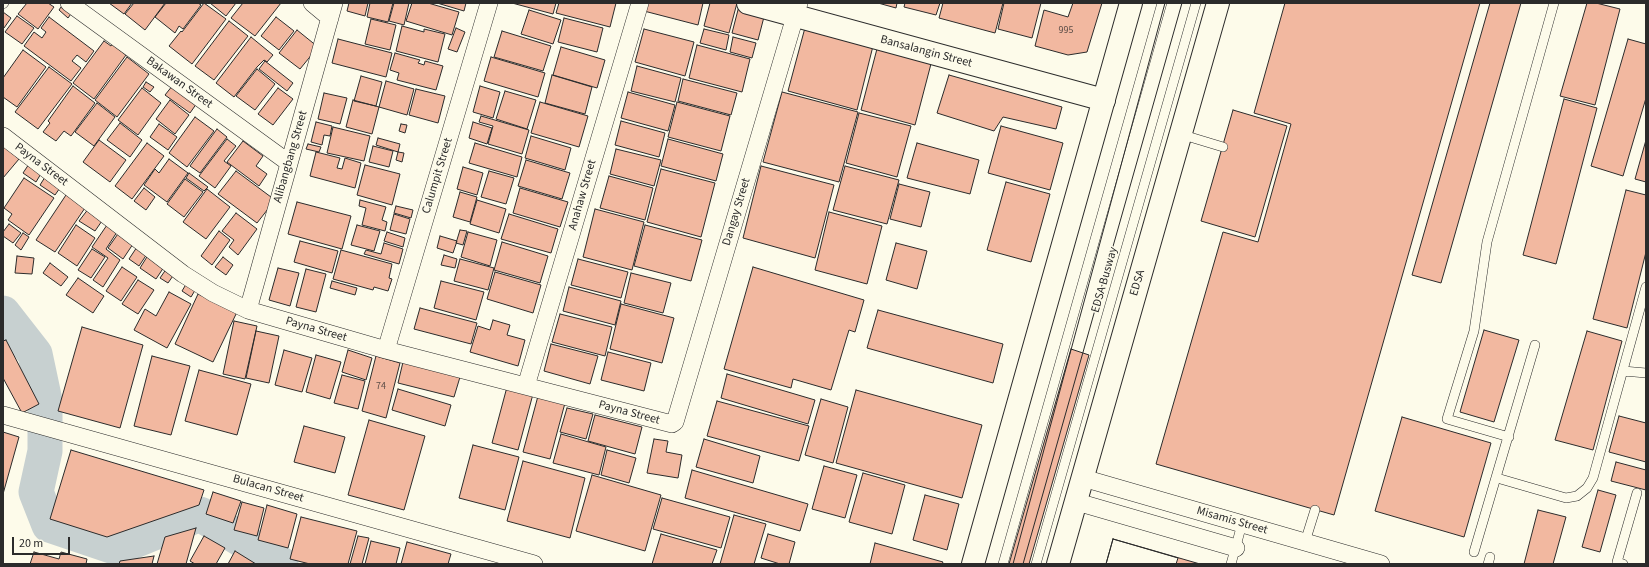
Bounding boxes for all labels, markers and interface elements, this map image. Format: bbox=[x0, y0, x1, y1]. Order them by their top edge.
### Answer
house number: 995 bbox=[1059, 25, 1073, 37]
street label: Bansalangin Street bbox=[879, 33, 973, 71]
street label: Bakawan Street bbox=[143, 54, 215, 112]
street label: Alibangbang Street bbox=[271, 109, 311, 205]
street label: Calumpit Street bbox=[420, 136, 456, 216]
street label: Payna Street bbox=[12, 140, 70, 190]
street label: Anahaw Street bbox=[566, 158, 600, 232]
street label: Dangay Street bbox=[720, 176, 754, 248]
street label: EDSA Busway bbox=[1089, 245, 1121, 315]
street label: EDSA bbox=[1127, 268, 1149, 298]
street label: Payna Street bbox=[284, 314, 348, 346]
house number: 74 bbox=[376, 381, 386, 393]
street label: Payna Street bbox=[597, 398, 661, 428]
street label: Bulacan Street bbox=[231, 472, 305, 506]
street label: Misamis Street bbox=[1195, 504, 1269, 538]
scale bar bbox=[14, 529, 72, 555]
text: 20 m bbox=[19, 535, 43, 552]

